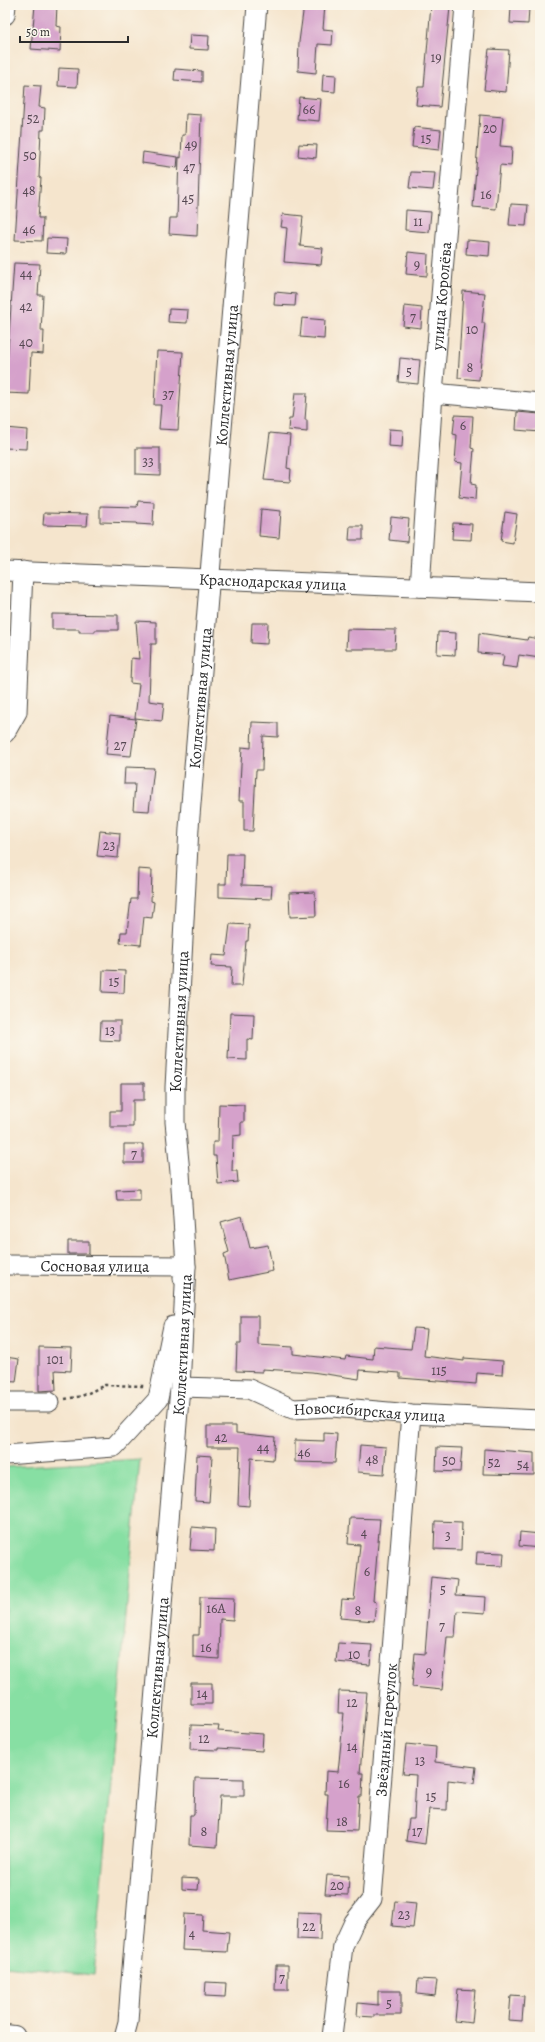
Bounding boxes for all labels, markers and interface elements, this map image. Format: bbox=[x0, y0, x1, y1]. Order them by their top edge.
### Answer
scale bar bbox=[20, 18, 128, 44]
text: 50 m bbox=[26, 24, 50, 40]
house number: 19 bbox=[430, 48, 442, 67]
house number: 66 bbox=[303, 100, 315, 119]
house number: 52 bbox=[27, 109, 40, 128]
house number: 20 bbox=[483, 119, 497, 138]
house number: 15 bbox=[421, 129, 431, 148]
house number: 49 bbox=[185, 135, 197, 154]
house number: 50 bbox=[23, 146, 37, 165]
house number: 47 bbox=[183, 158, 195, 177]
house number: 48 bbox=[22, 181, 36, 200]
house number: 16 bbox=[480, 185, 492, 204]
house number: 45 bbox=[182, 189, 194, 208]
house number: 11 bbox=[413, 212, 423, 231]
house number: 46 bbox=[23, 220, 35, 239]
street label: улица Королёва bbox=[427, 240, 457, 352]
house number: 9 bbox=[414, 255, 420, 274]
house number: 44 bbox=[20, 264, 32, 283]
house number: 42 bbox=[20, 297, 33, 316]
street label: Коллективная улица bbox=[211, 303, 244, 447]
house number: 7 bbox=[410, 308, 416, 327]
house number: 10 bbox=[466, 320, 478, 339]
house number: 40 bbox=[19, 333, 33, 352]
house number: 8 bbox=[467, 358, 474, 377]
house number: 5 bbox=[406, 362, 412, 381]
house number: 37 bbox=[162, 385, 174, 404]
house number: 6 bbox=[460, 416, 466, 435]
house number: 33 bbox=[142, 452, 154, 471]
street label: Краснодарская улица bbox=[198, 569, 348, 596]
street label: Коллективная улица bbox=[184, 626, 218, 770]
house number: 27 bbox=[114, 736, 126, 755]
house number: 23 bbox=[103, 836, 115, 855]
street label: Коллективная улица bbox=[165, 949, 194, 1092]
house number: 15 bbox=[109, 972, 119, 991]
house number: 13 bbox=[105, 1021, 115, 1040]
house number: 7 bbox=[131, 1145, 137, 1164]
street label: Сосновая улица bbox=[40, 1255, 150, 1278]
street label: Коллективная улица bbox=[168, 1273, 198, 1417]
house number: 101 bbox=[46, 1350, 64, 1369]
house number: 115 bbox=[431, 1361, 447, 1380]
street label: Новосибирская улица bbox=[293, 1397, 446, 1428]
house number: 42 bbox=[215, 1428, 228, 1447]
house number: 44 bbox=[257, 1438, 269, 1457]
house number: 46 bbox=[298, 1443, 310, 1462]
house number: 48 bbox=[365, 1450, 379, 1469]
house number: 50 bbox=[442, 1451, 456, 1470]
house number: 52 bbox=[488, 1453, 501, 1472]
house number: 54 bbox=[517, 1455, 529, 1474]
house number: 4 bbox=[361, 1523, 367, 1542]
house number: 3 bbox=[445, 1526, 451, 1545]
house number: 6 bbox=[364, 1562, 370, 1581]
house number: 5 bbox=[440, 1580, 446, 1599]
street label: Коллективная улица bbox=[141, 1596, 175, 1739]
house number: 16А bbox=[206, 1599, 227, 1618]
house number: 8 bbox=[355, 1601, 362, 1620]
house number: 7 bbox=[439, 1617, 445, 1636]
house number: 16 bbox=[200, 1638, 212, 1657]
house number: 10 bbox=[348, 1645, 360, 1664]
street label: Звёздный переулок bbox=[370, 1662, 403, 1798]
house number: 9 bbox=[426, 1662, 432, 1681]
house number: 14 bbox=[196, 1684, 208, 1703]
house number: 12 bbox=[346, 1693, 358, 1712]
house number: 12 bbox=[198, 1729, 210, 1748]
house number: 14 bbox=[346, 1737, 358, 1756]
house number: 13 bbox=[415, 1751, 425, 1770]
house number: 16 bbox=[338, 1774, 350, 1793]
house number: 15 bbox=[426, 1787, 436, 1806]
house number: 18 bbox=[336, 1812, 348, 1831]
house number: 8 bbox=[201, 1822, 208, 1841]
house number: 17 bbox=[412, 1822, 422, 1841]
house number: 20 bbox=[330, 1876, 344, 1895]
house number: 23 bbox=[398, 1905, 410, 1924]
house number: 22 bbox=[302, 1917, 316, 1936]
house number: 4 bbox=[189, 1924, 195, 1943]
house number: 7 bbox=[279, 1969, 285, 1988]
house number: 5 bbox=[386, 1994, 392, 2013]

